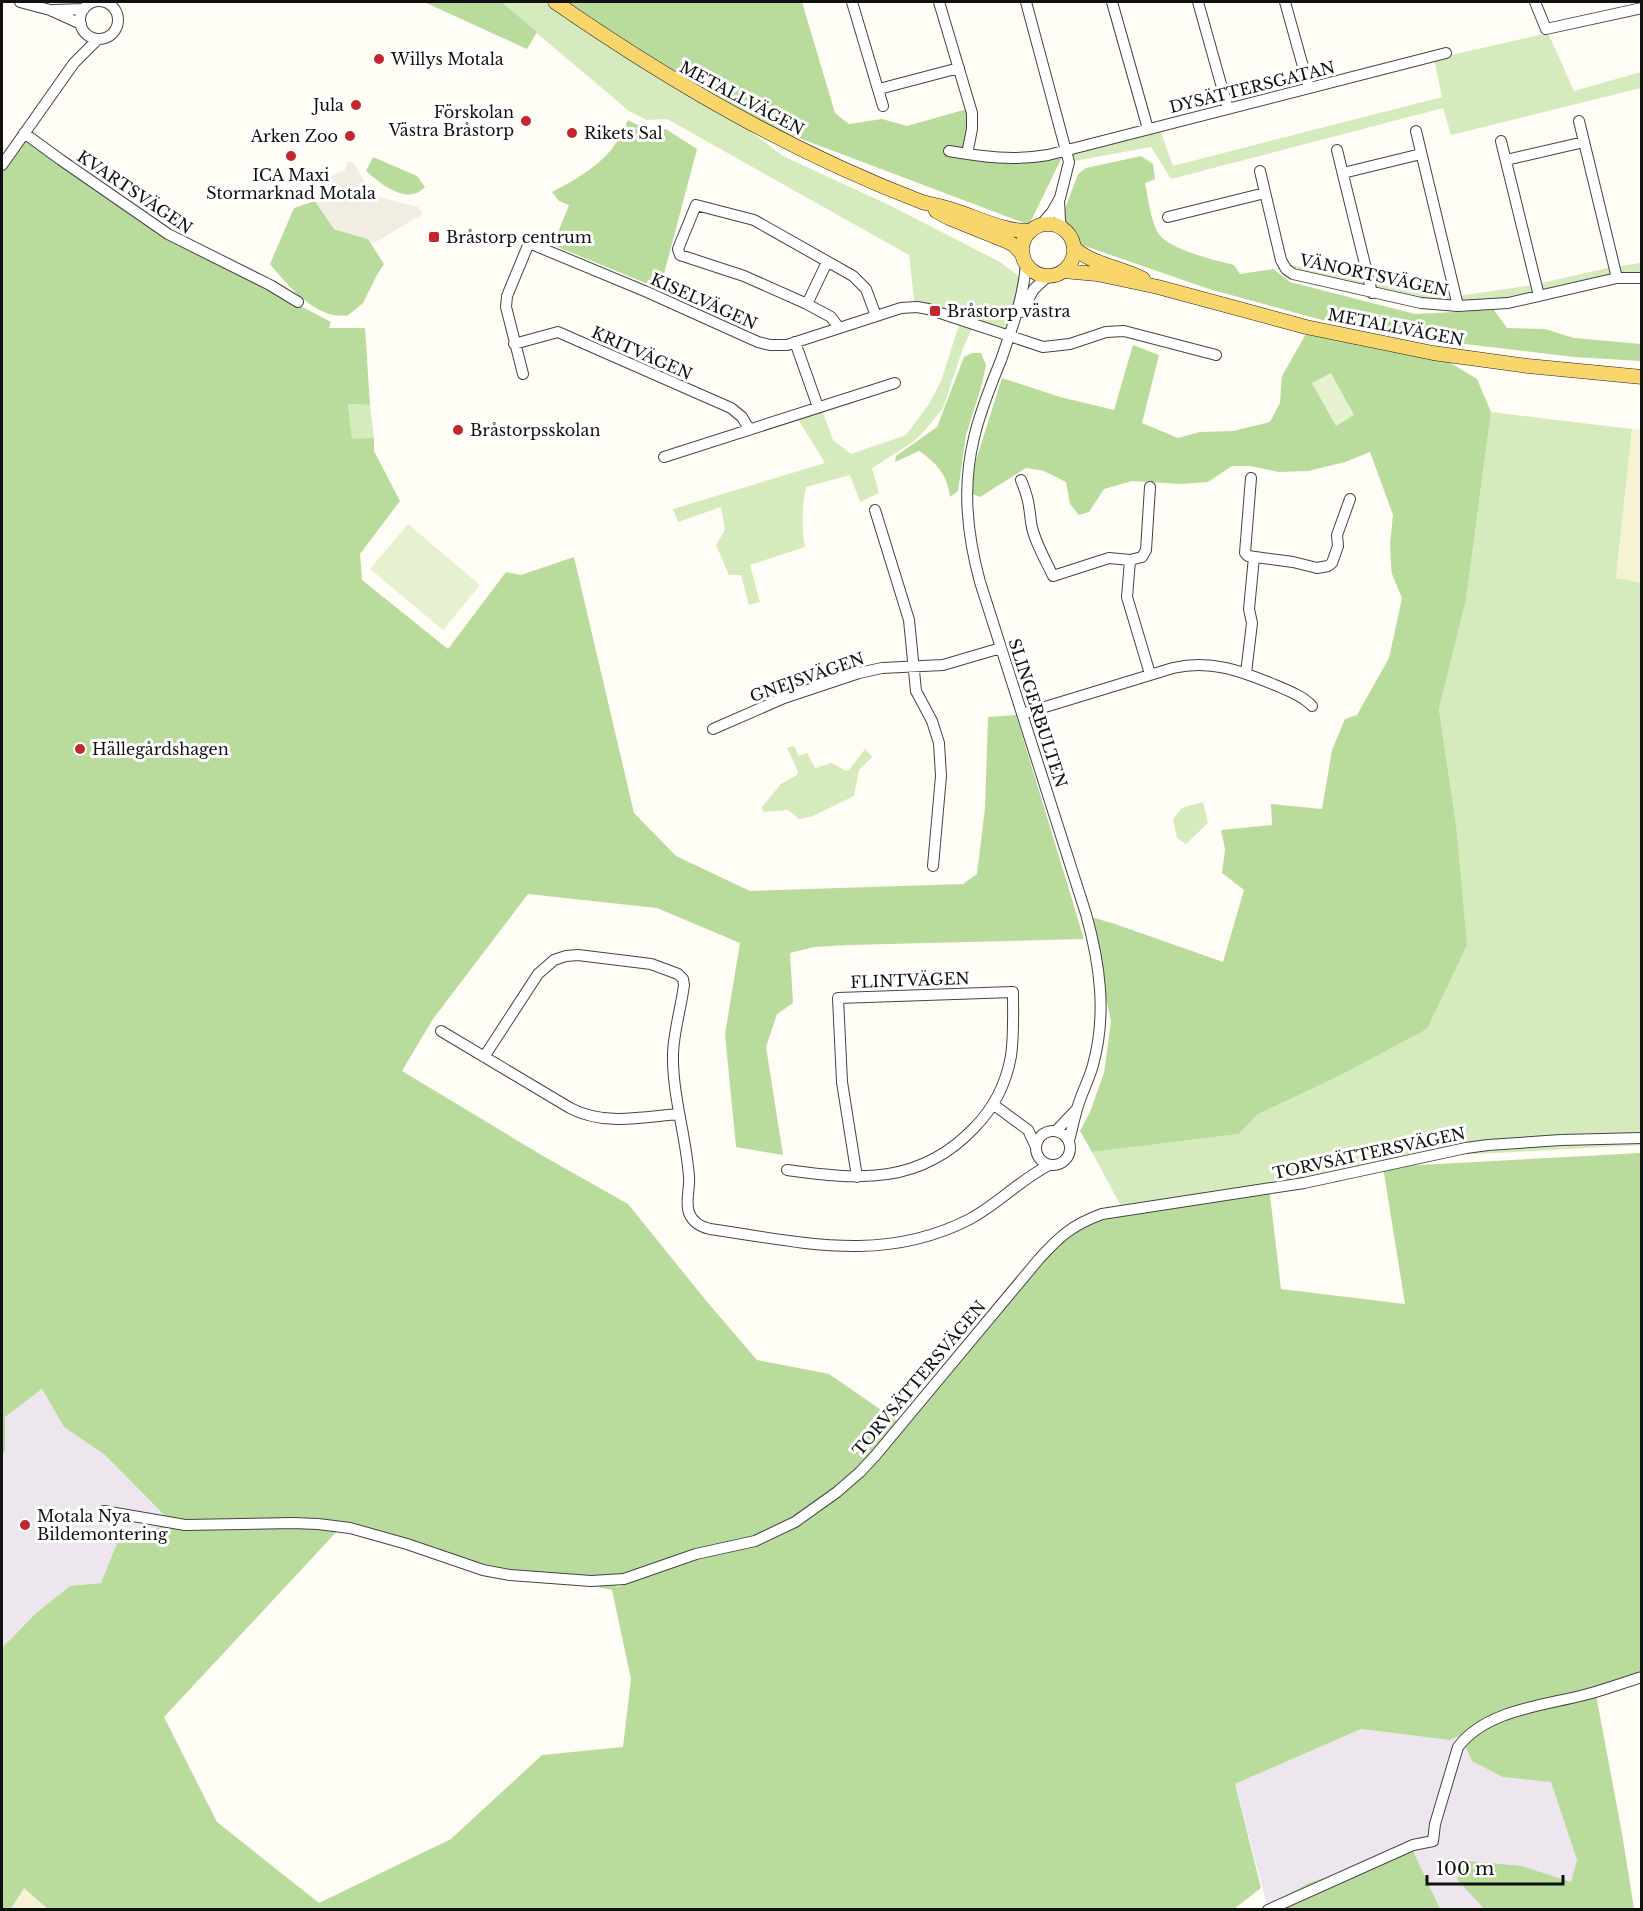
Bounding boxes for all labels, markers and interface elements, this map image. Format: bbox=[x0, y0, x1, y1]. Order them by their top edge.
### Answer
place label: Willys Motala bbox=[390, 49, 504, 69]
marker: Willys Motala bbox=[372, 52, 386, 66]
street label: METALLVÄGEN bbox=[676, 57, 808, 139]
street label: DYSÄTTERSGATAN bbox=[1167, 57, 1337, 117]
place label: Jula bbox=[311, 95, 344, 115]
marker: Jula bbox=[349, 98, 363, 112]
place label: Förskolan Västra Bråstorp bbox=[388, 102, 514, 140]
marker: Förskolan Västra Bråstorp bbox=[519, 114, 533, 128]
place label: Rikets Sal bbox=[584, 123, 663, 143]
place label: Arken Zoo bbox=[250, 126, 338, 146]
marker: Rikets Sal bbox=[565, 126, 579, 140]
marker: Arken Zoo bbox=[343, 129, 357, 143]
street label: KVARTSVÄGEN bbox=[74, 146, 196, 238]
marker: ICA Maxi Stormarknad Motala bbox=[284, 149, 298, 163]
place label: ICA Maxi Stormarknad Motala bbox=[206, 165, 376, 203]
place label: Bråstorp centrum bbox=[446, 227, 592, 247]
marker: Bråstorp centrum bbox=[427, 230, 441, 244]
street label: VÄNORTSVÄGEN bbox=[1297, 249, 1450, 301]
street label: KISELVÄGEN bbox=[648, 269, 760, 333]
place label: Bråstorp västra bbox=[947, 301, 1071, 321]
marker: Bråstorp västra bbox=[928, 304, 942, 318]
street label: METALLVÄGEN bbox=[1326, 304, 1466, 350]
street label: KRITVÄGEN bbox=[589, 322, 695, 384]
place label: Bråstorpsskolan bbox=[470, 420, 600, 440]
marker: Bråstorpsskolan bbox=[451, 423, 465, 437]
street label: SLINGERBULTEN bbox=[1004, 636, 1072, 790]
street label: GNEJSVÄGEN bbox=[747, 648, 867, 706]
place label: Hällegårdshagen bbox=[92, 739, 229, 759]
marker: Hällegårdshagen bbox=[73, 742, 87, 756]
street label: FLINTVÄGEN bbox=[850, 968, 970, 992]
street label: TORVSÄTTERSVÄGEN bbox=[1271, 1123, 1467, 1183]
street label: TORVSÄTTERSVÄGEN bbox=[848, 1296, 990, 1460]
place label: Motala Nya Bildemontering bbox=[37, 1506, 168, 1544]
marker: Motala Nya Bildemontering bbox=[18, 1518, 32, 1532]
scale bar bbox=[1427, 1848, 1564, 1886]
text: 100 m bbox=[1436, 1858, 1494, 1880]

